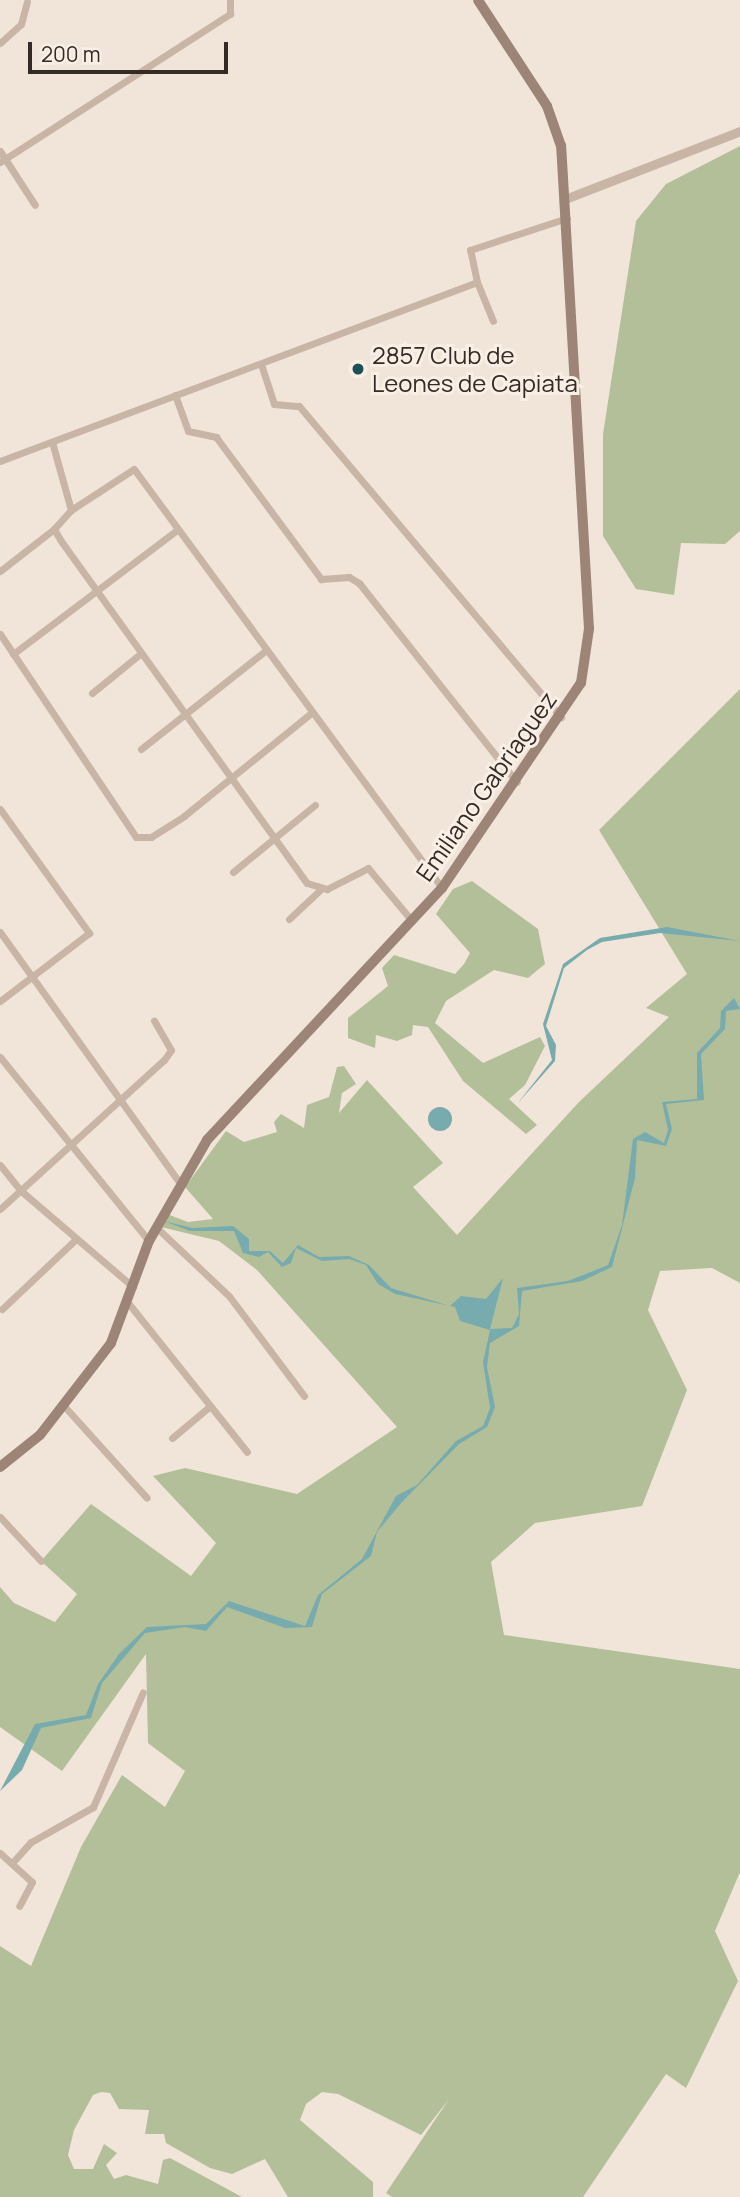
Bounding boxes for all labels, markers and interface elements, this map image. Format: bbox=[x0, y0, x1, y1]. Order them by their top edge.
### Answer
scale bar bbox=[32, 28, 231, 72]
text: 200 m bbox=[41, 40, 101, 68]
place label: 2857 Club de Leones de Capiata bbox=[372, 341, 578, 397]
marker: 2857 Club de Leones de Capiata bbox=[350, 361, 366, 377]
street label: Emiliano Gabriaguez bbox=[410, 686, 562, 886]

